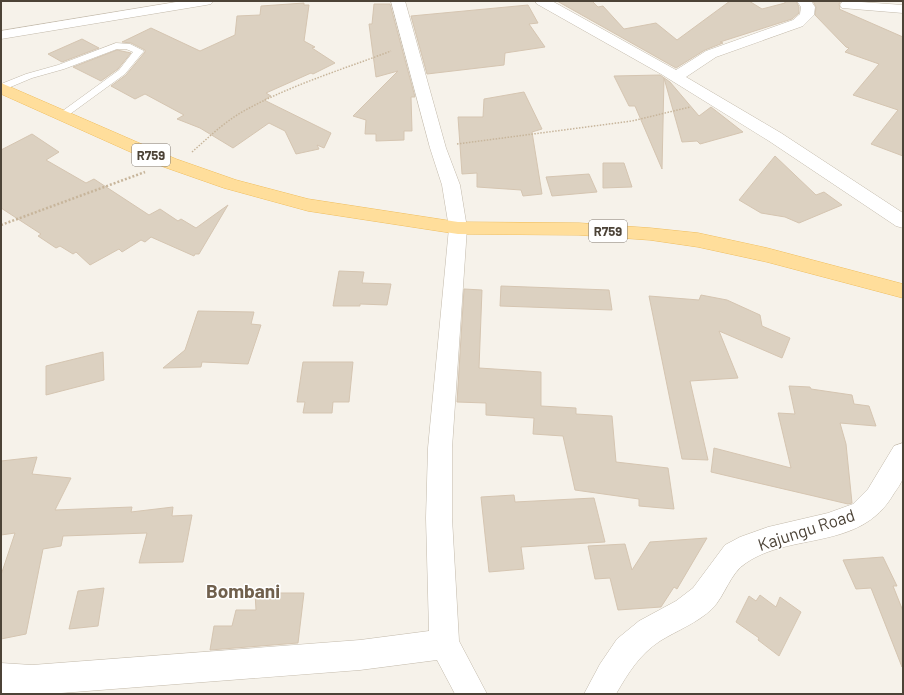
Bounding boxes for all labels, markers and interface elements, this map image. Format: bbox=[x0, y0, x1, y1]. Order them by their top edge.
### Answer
road number: R759 bbox=[132, 144, 170, 166]
road number: R759 bbox=[589, 220, 627, 242]
street label: Kajungu Road bbox=[755, 504, 857, 554]
district label: Bombani bbox=[206, 579, 280, 602]

